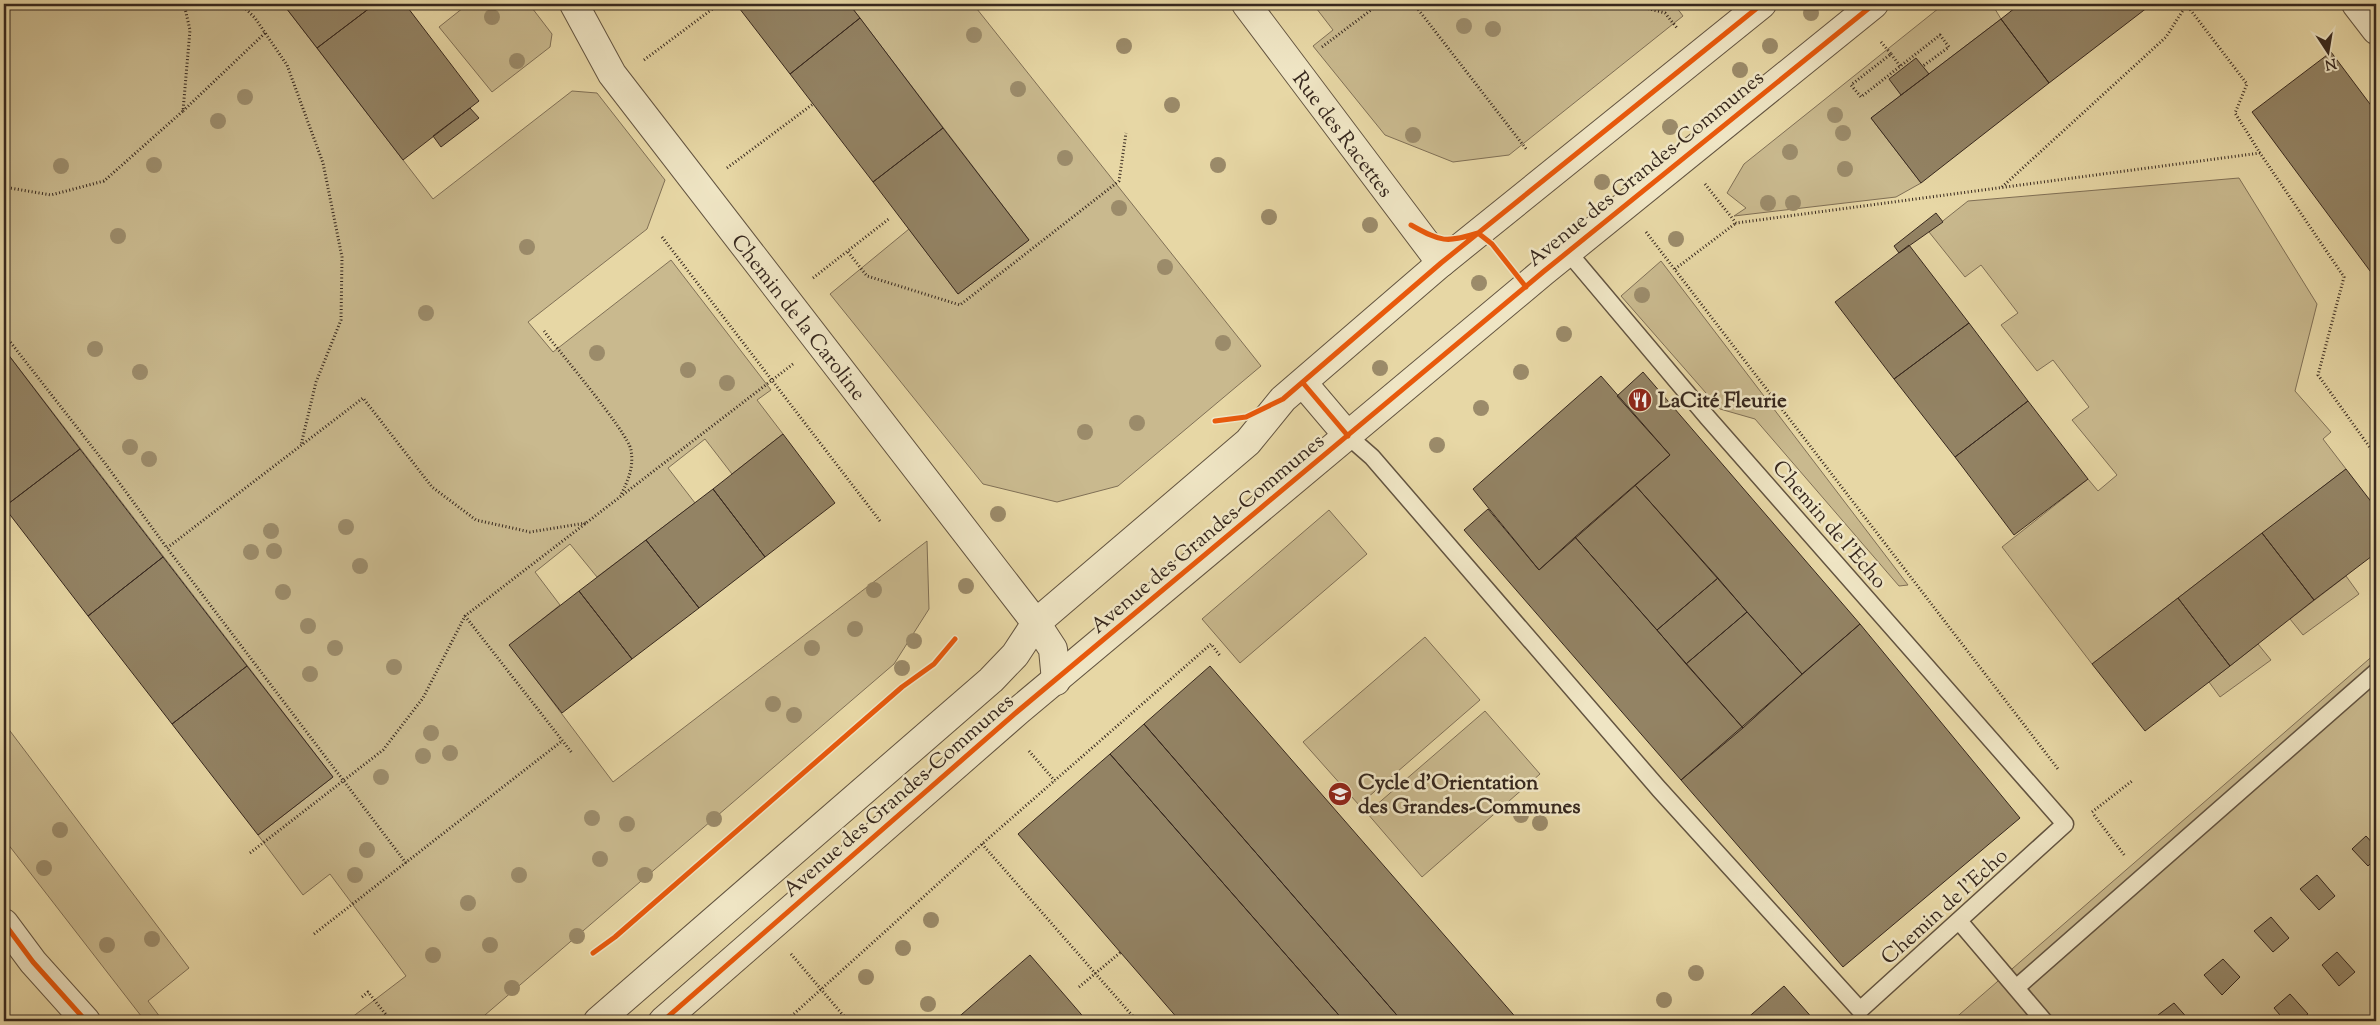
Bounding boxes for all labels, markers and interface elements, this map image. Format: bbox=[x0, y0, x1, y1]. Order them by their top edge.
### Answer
north arrow bbox=[2302, 28, 2352, 78]
text: N bbox=[2323, 52, 2338, 74]
street label: Avenue des Grandes-Communes bbox=[1521, 64, 1771, 275]
street label: Rue des Racettes bbox=[1284, 66, 1399, 205]
street label: Chemin de la Caroline bbox=[723, 229, 872, 408]
restaurant icon: LaCité Fleurie bbox=[1627, 387, 1653, 413]
place label: LaCité Fleurie bbox=[1658, 387, 1787, 417]
street label: Avenue des Grandes-Communes bbox=[1085, 428, 1332, 642]
street label: Chemin de l'Echo bbox=[1764, 454, 1893, 596]
street label: Avenue des Grandes-Communes bbox=[777, 688, 1021, 905]
place label: Cycle d'Orientation des Grandes-Communes bbox=[1358, 769, 1581, 823]
school or university icon: Cycle d'Orientation des Grandes-Communes bbox=[1327, 781, 1353, 807]
street label: Chemin de l'Echo bbox=[1875, 842, 2016, 973]

